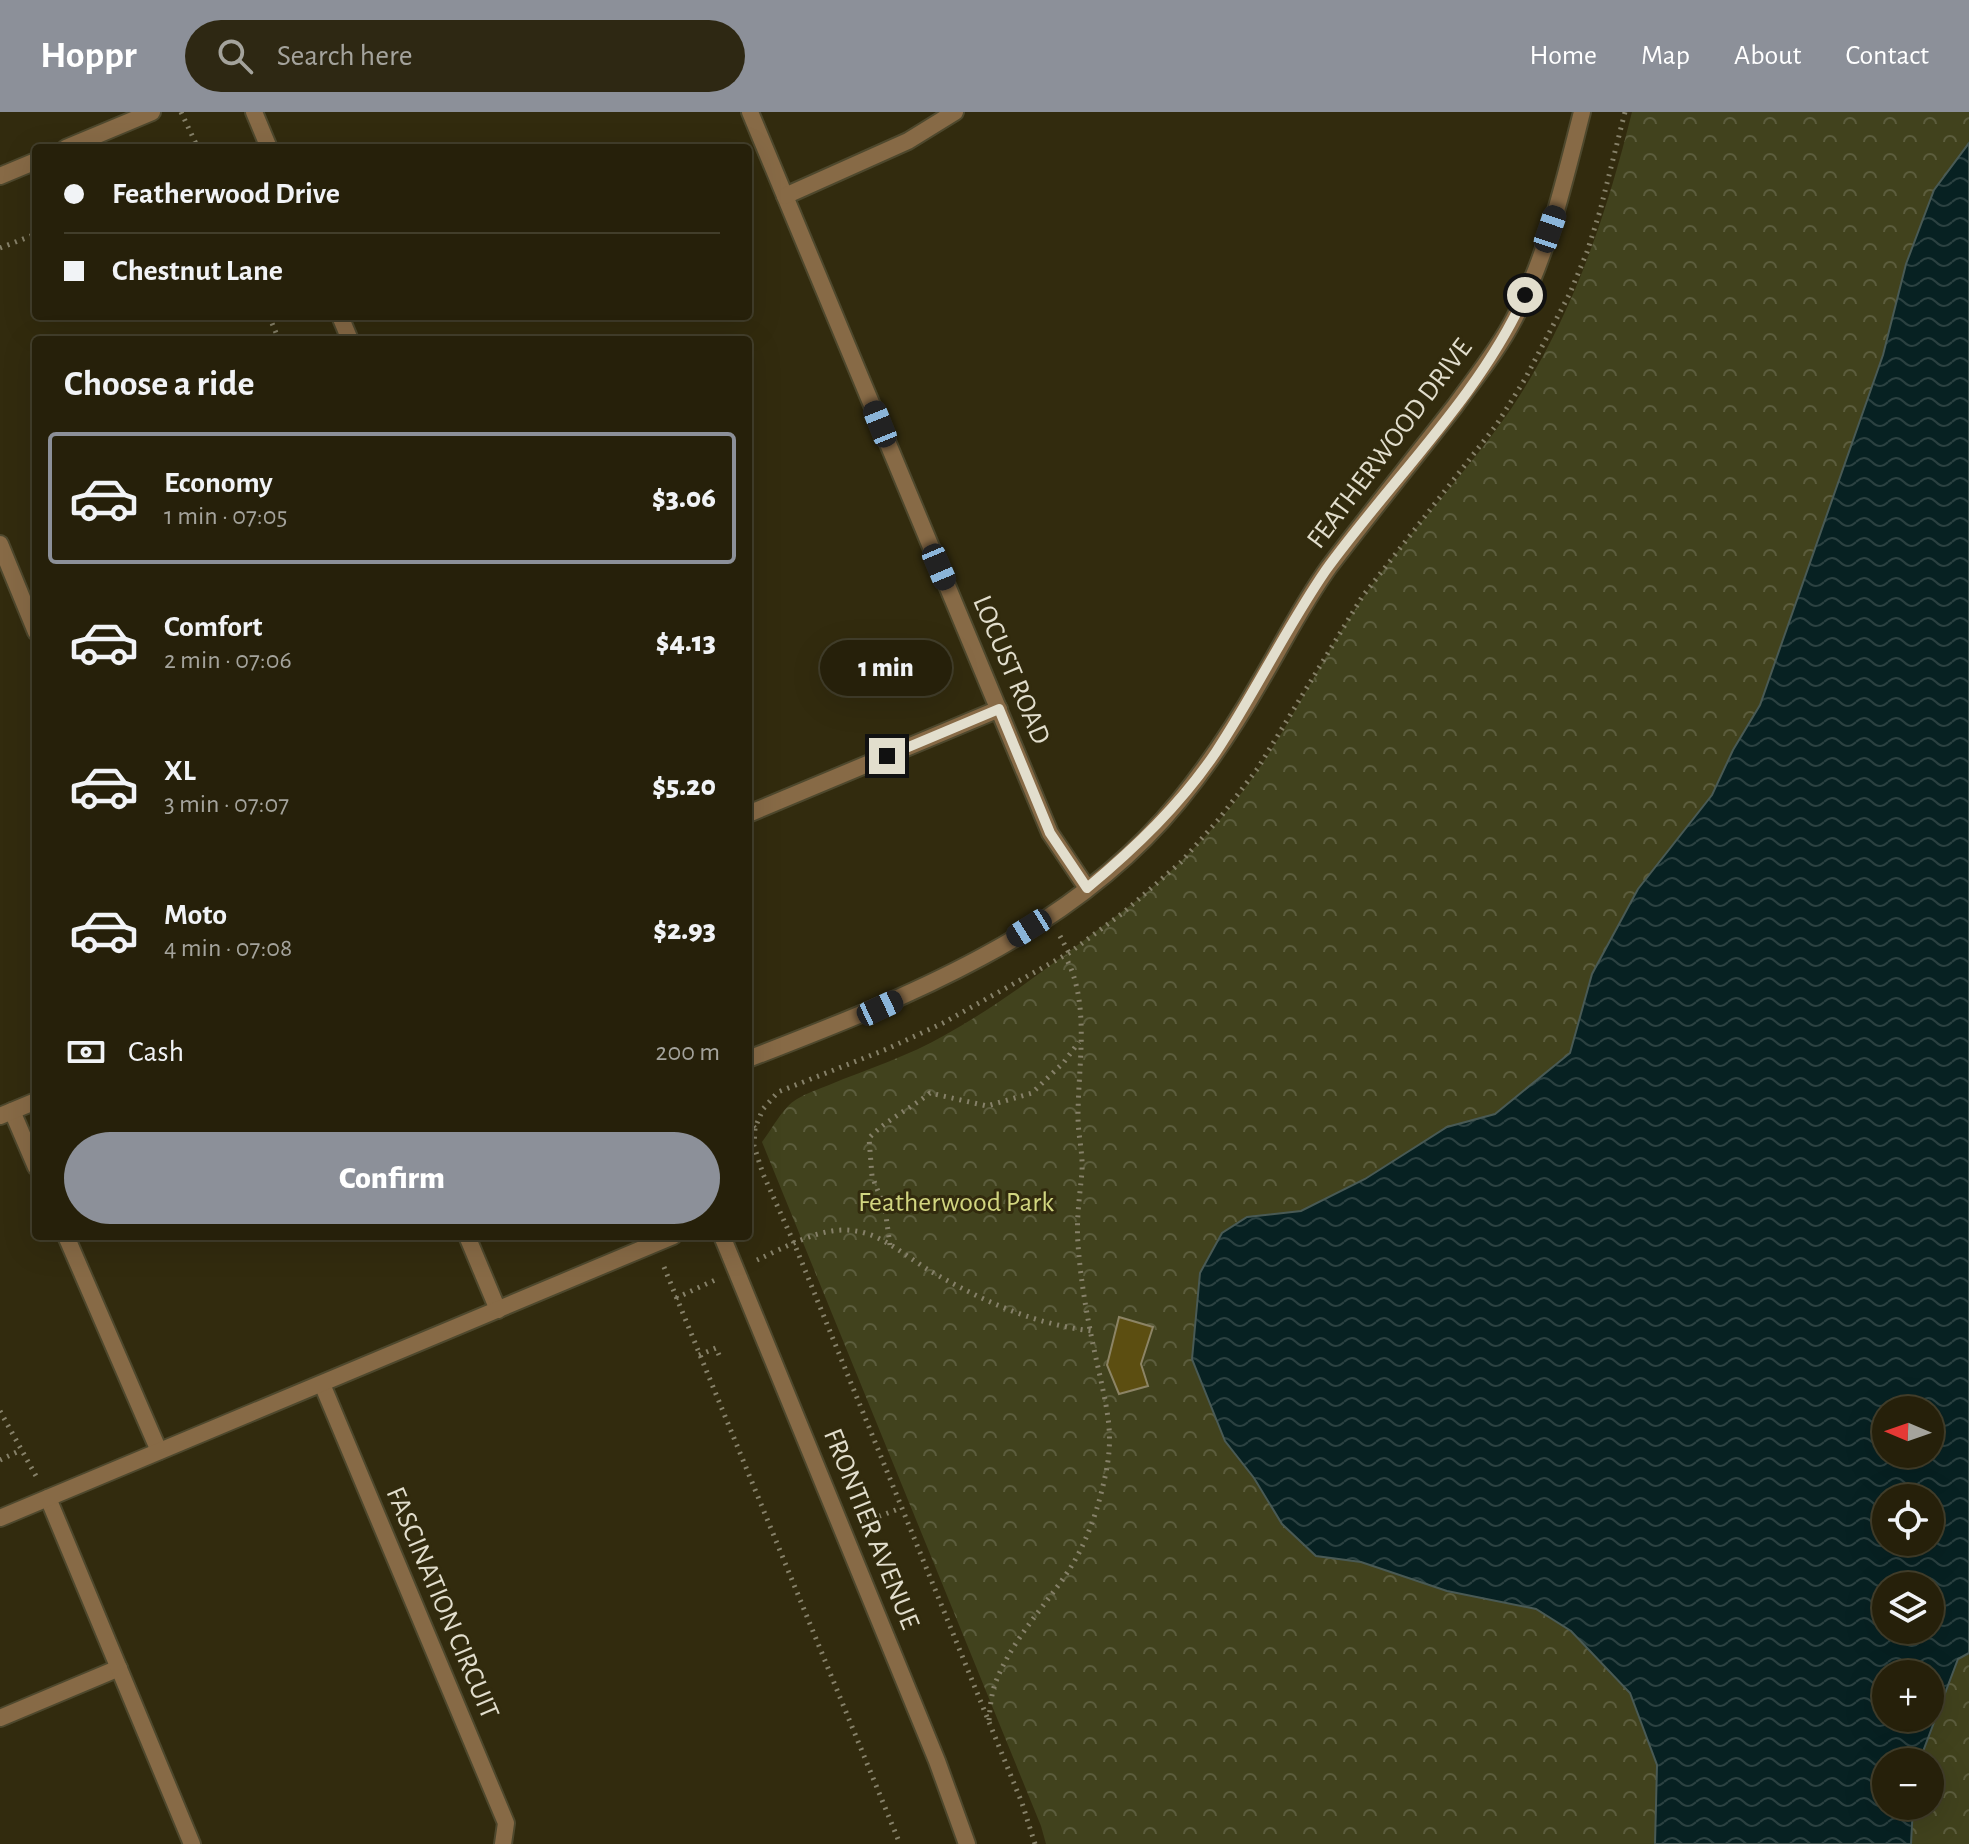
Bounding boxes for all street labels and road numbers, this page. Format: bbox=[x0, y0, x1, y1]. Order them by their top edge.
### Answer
street label: FEATHERWOOD DRIVE bbox=[1302, 334, 1478, 554]
street label: LOCUST ROAD bbox=[967, 592, 1055, 748]
street label: FRONTIER AVENUE bbox=[818, 1425, 924, 1633]
street label: FASCINATION CIRCUIT bbox=[380, 1483, 504, 1723]

